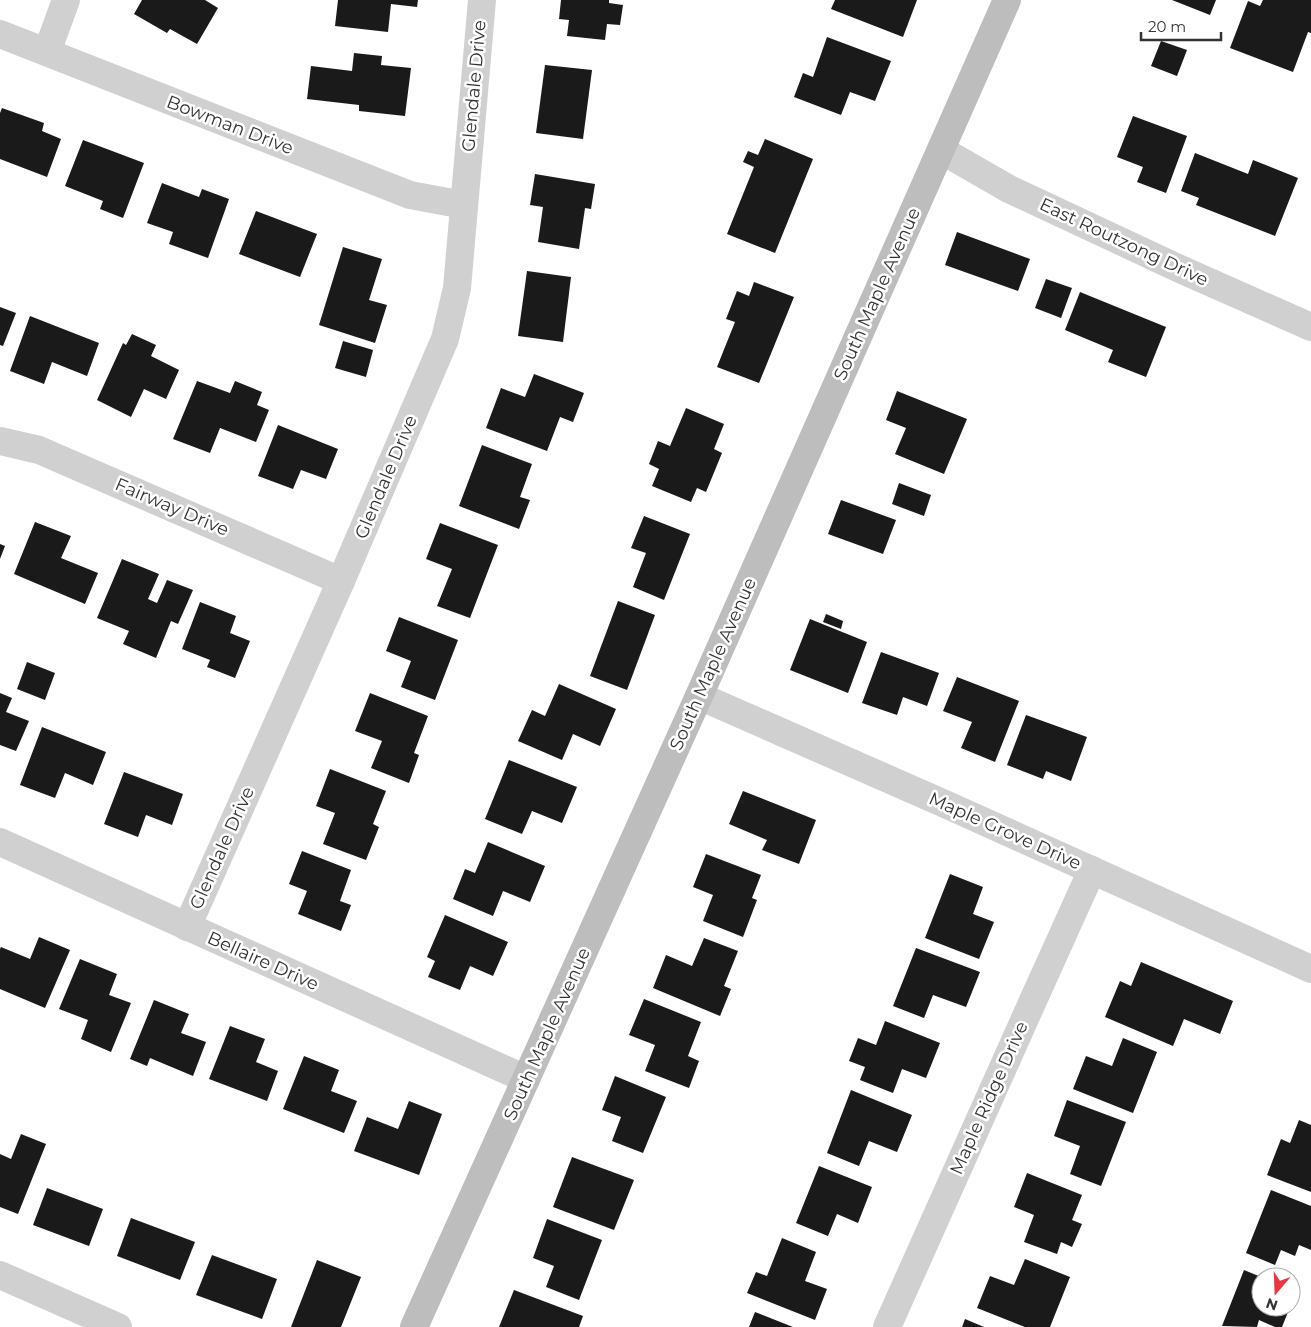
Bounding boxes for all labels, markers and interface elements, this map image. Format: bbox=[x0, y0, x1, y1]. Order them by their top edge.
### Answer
scale bar bbox=[1141, 10, 1221, 42]
text: 20 m bbox=[1148, 17, 1186, 36]
street label: Glendale Drive bbox=[457, 19, 491, 153]
street label: Bowman Drive bbox=[163, 91, 297, 159]
street label: East Routzong Drive bbox=[1036, 193, 1212, 291]
street label: South Maple Avenue bbox=[829, 204, 925, 384]
street label: Glendale Drive bbox=[350, 412, 422, 542]
street label: Fairway Drive bbox=[112, 473, 232, 541]
street label: South Maple Avenue bbox=[665, 574, 761, 754]
street label: Glendale Drive bbox=[185, 783, 259, 913]
street label: Maple Grove Drive bbox=[925, 787, 1085, 875]
street label: Bellaire Drive bbox=[204, 927, 322, 995]
street label: South Maple Avenue bbox=[499, 944, 595, 1124]
street label: Maple Ridge Drive bbox=[945, 1018, 1033, 1178]
north arrow bbox=[1251, 1267, 1301, 1317]
text: N bbox=[1263, 1294, 1280, 1315]

